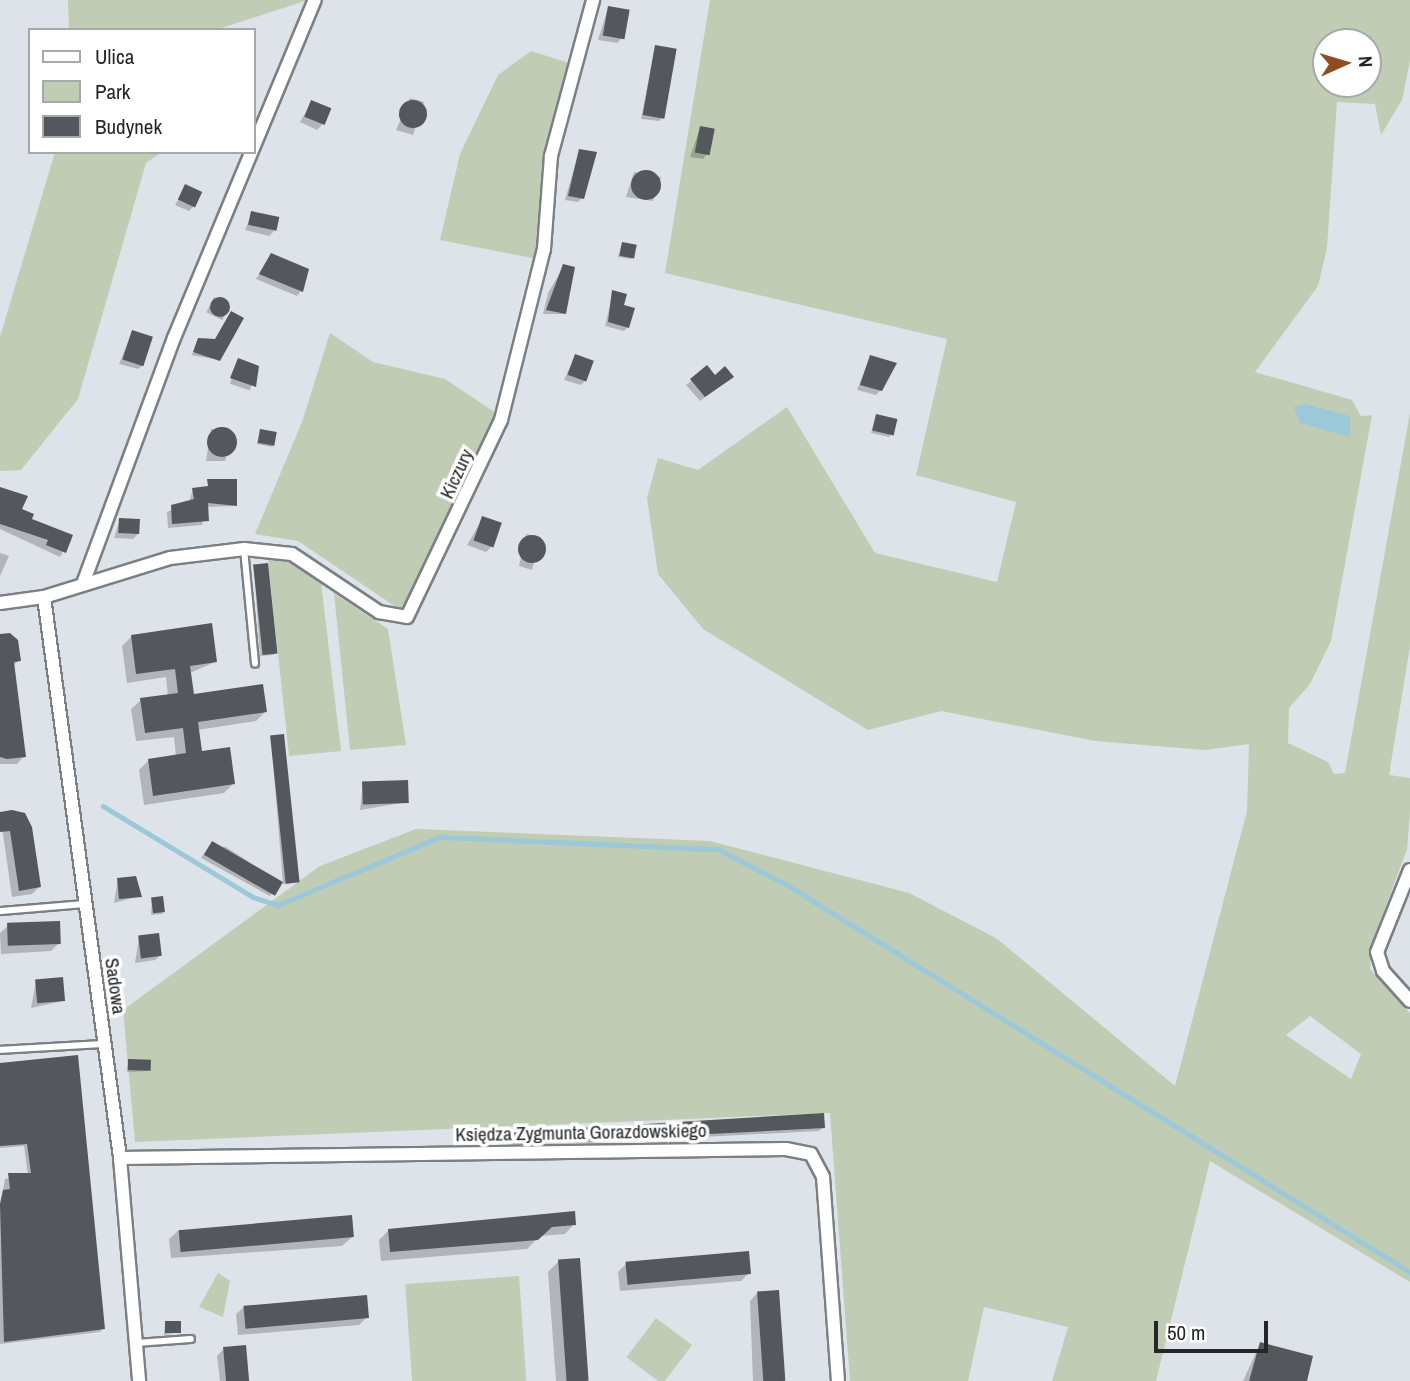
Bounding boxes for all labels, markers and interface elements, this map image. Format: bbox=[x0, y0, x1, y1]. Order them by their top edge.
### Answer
legend bbox=[28, 28, 256, 154]
north arrow bbox=[1312, 28, 1382, 98]
text: Ulica bbox=[95, 42, 134, 71]
text: N bbox=[1353, 55, 1379, 68]
text: Park bbox=[95, 77, 130, 106]
text: Budynek bbox=[95, 112, 162, 141]
street label: Kiczury bbox=[436, 446, 478, 502]
street label: Sadowa bbox=[100, 957, 130, 1015]
street label: Księdza Zygmunta Gorazdowskiego bbox=[455, 1119, 707, 1147]
scale bar bbox=[1158, 1308, 1272, 1352]
text: 50 m bbox=[1167, 1318, 1205, 1347]

